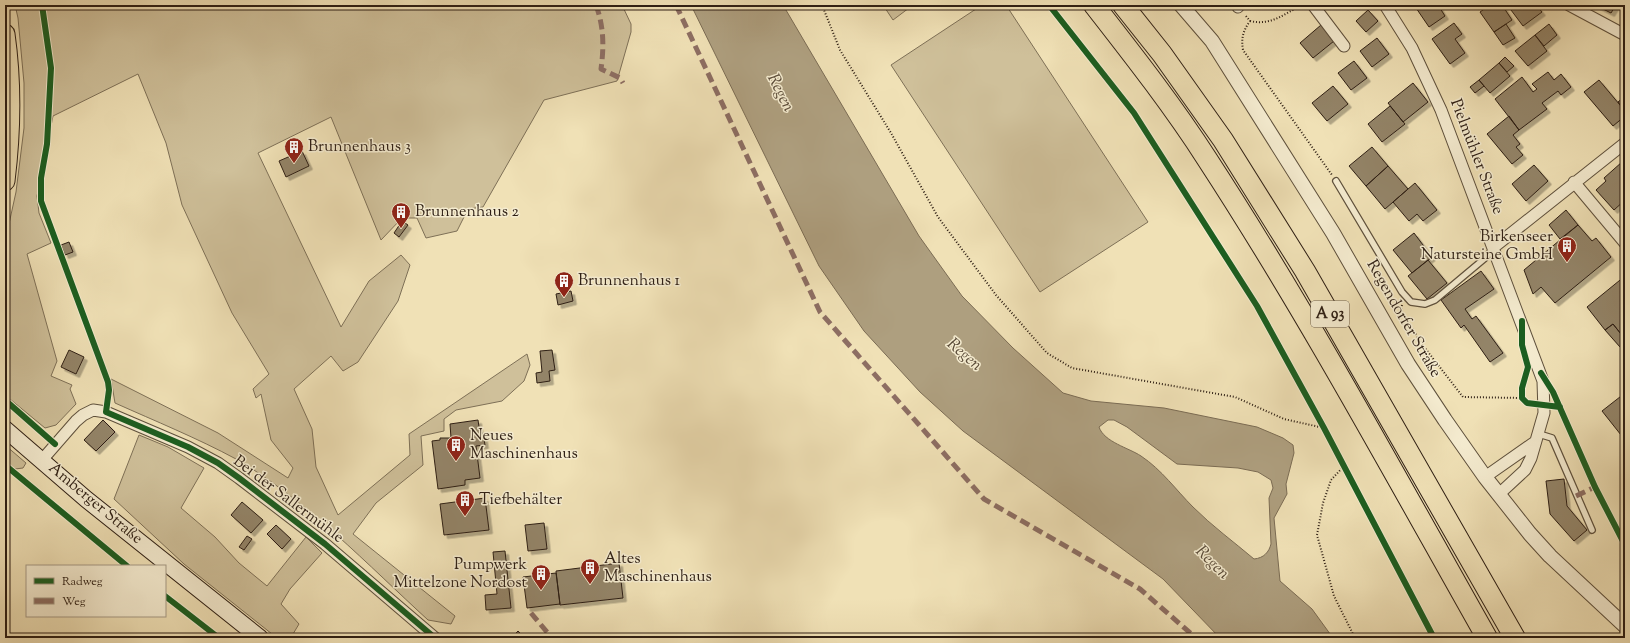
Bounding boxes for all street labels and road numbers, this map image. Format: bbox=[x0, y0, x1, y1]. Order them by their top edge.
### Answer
street label: Pielmühler Straße bbox=[1443, 96, 1509, 218]
street label: Regendorfer Straße bbox=[1360, 256, 1446, 382]
road number: A 93 bbox=[1311, 301, 1349, 327]
street label: Bei der Sallermühle bbox=[228, 451, 348, 549]
street label: Amberger Straße bbox=[43, 458, 147, 550]

